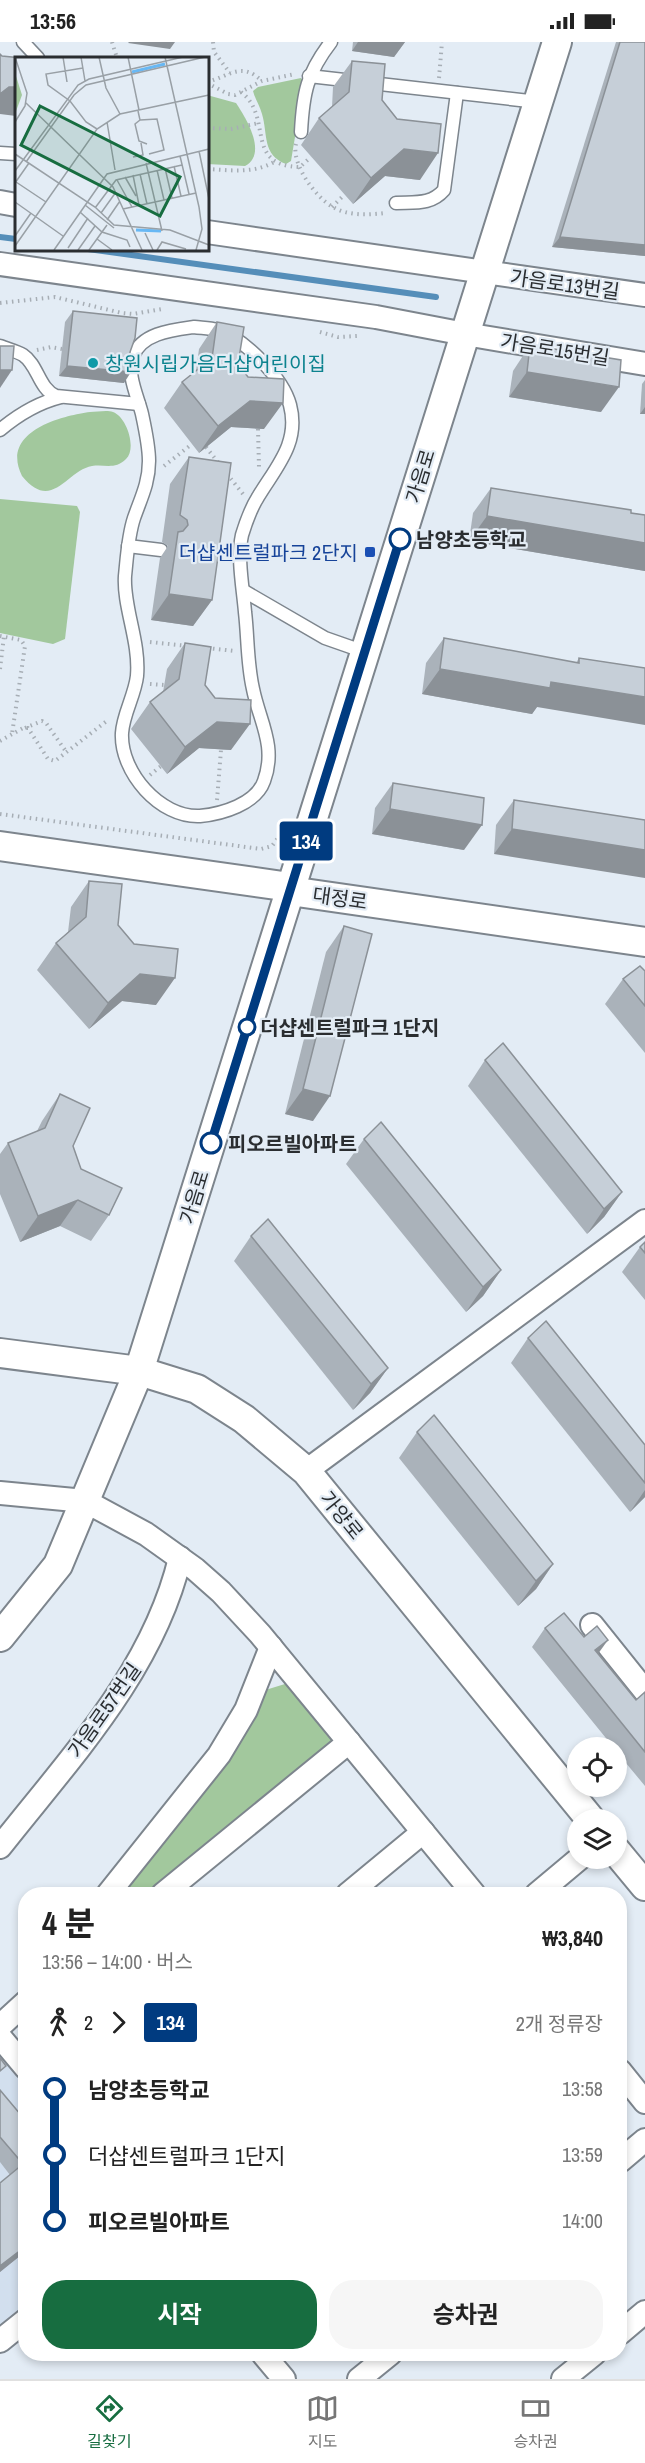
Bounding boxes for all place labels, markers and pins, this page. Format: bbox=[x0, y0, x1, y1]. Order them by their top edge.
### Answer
place label: 창원시립가음더샵어린이집 bbox=[105, 350, 326, 377]
marker: 창원시립가음더샵어린이집 bbox=[86, 356, 100, 370]
place label: 남양초등학교 bbox=[416, 526, 526, 553]
marker: 남양초등학교 bbox=[389, 528, 411, 550]
place label: 더샵센트럴파크 2단지 bbox=[179, 539, 358, 566]
marker: 더샵센트럴파크 2단지 bbox=[363, 545, 377, 559]
place label: 더샵센트럴파크 1단지 bbox=[260, 1014, 439, 1041]
marker: 더샵센트럴파크 1단지 bbox=[238, 1018, 256, 1036]
place label: 피오르빌아파트 bbox=[228, 1130, 357, 1157]
marker: 피오르빌아파트 bbox=[200, 1132, 222, 1154]

